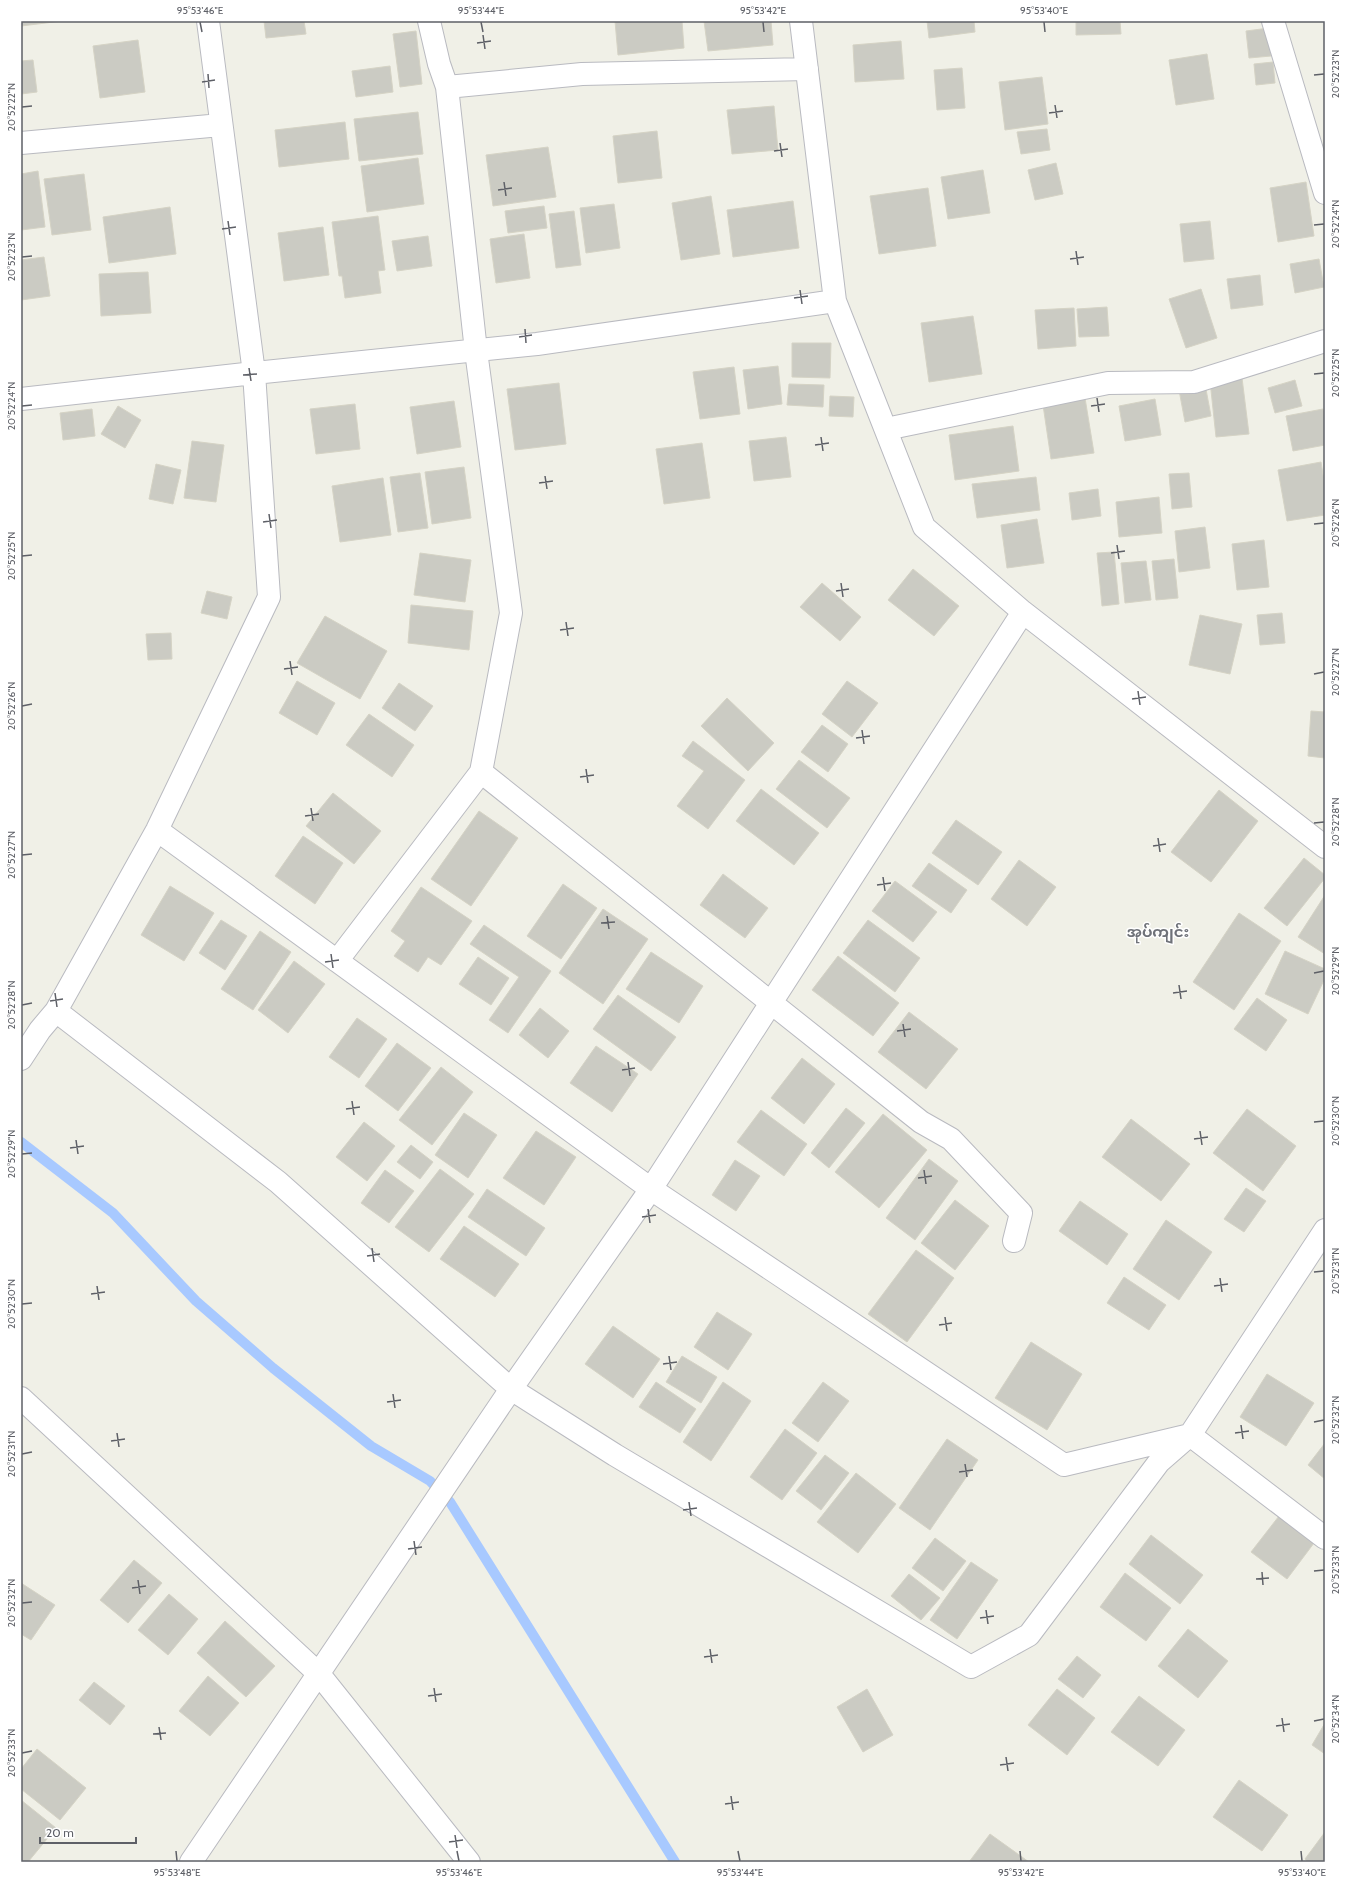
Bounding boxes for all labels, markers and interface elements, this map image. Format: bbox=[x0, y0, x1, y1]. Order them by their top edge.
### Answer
text: 95°53'46"E bbox=[177, 4, 224, 17]
text: 95°53'44"E bbox=[458, 4, 505, 17]
text: 95°53'42"E bbox=[740, 4, 787, 17]
text: 95°53'40"E bbox=[1020, 4, 1068, 17]
text: 20°52'23"N bbox=[1329, 50, 1342, 98]
text: 20°52'22"N bbox=[5, 83, 18, 131]
text: 20°52'24"N bbox=[1329, 200, 1342, 248]
text: 20°52'23"N bbox=[5, 233, 18, 281]
text: 20°52'25"N bbox=[1329, 349, 1342, 397]
text: 20°52'24"N bbox=[5, 382, 18, 430]
text: 20°52'26"N bbox=[1329, 499, 1342, 547]
text: 20°52'25"N bbox=[5, 532, 18, 580]
text: 20°52'27"N bbox=[1329, 648, 1342, 696]
text: 20°52'26"N bbox=[5, 682, 18, 730]
text: 20°52'28"N bbox=[1329, 797, 1342, 847]
text: 20°52'27"N bbox=[5, 831, 18, 879]
district label: အုပ်ကျင်း bbox=[1127, 922, 1189, 944]
text: 20°52'29"N bbox=[1329, 947, 1342, 995]
text: 20°52'28"N bbox=[5, 980, 18, 1030]
text: 20°52'30"N bbox=[1329, 1096, 1342, 1146]
text: 20°52'29"N bbox=[5, 1130, 18, 1178]
text: 20°52'31"N bbox=[1329, 1248, 1342, 1294]
text: 20°52'30"N bbox=[5, 1279, 18, 1329]
text: 20°52'32"N bbox=[1329, 1396, 1342, 1444]
text: 20°52'31"N bbox=[5, 1431, 18, 1477]
text: 20°52'33"N bbox=[1329, 1546, 1342, 1594]
text: 20°52'32"N bbox=[5, 1579, 18, 1627]
text: 20°52'34"N bbox=[1329, 1695, 1342, 1743]
text: 20°52'33"N bbox=[5, 1729, 18, 1777]
scale bar bbox=[40, 1819, 136, 1845]
text: 20 m bbox=[46, 1825, 74, 1840]
text: 95°53'48"E bbox=[154, 1866, 201, 1879]
text: 95°53'46"E bbox=[436, 1866, 483, 1879]
text: 95°53'44"E bbox=[717, 1866, 764, 1879]
text: 95°53'42"E bbox=[998, 1866, 1045, 1879]
text: 95°53'40"E bbox=[1278, 1866, 1326, 1879]

